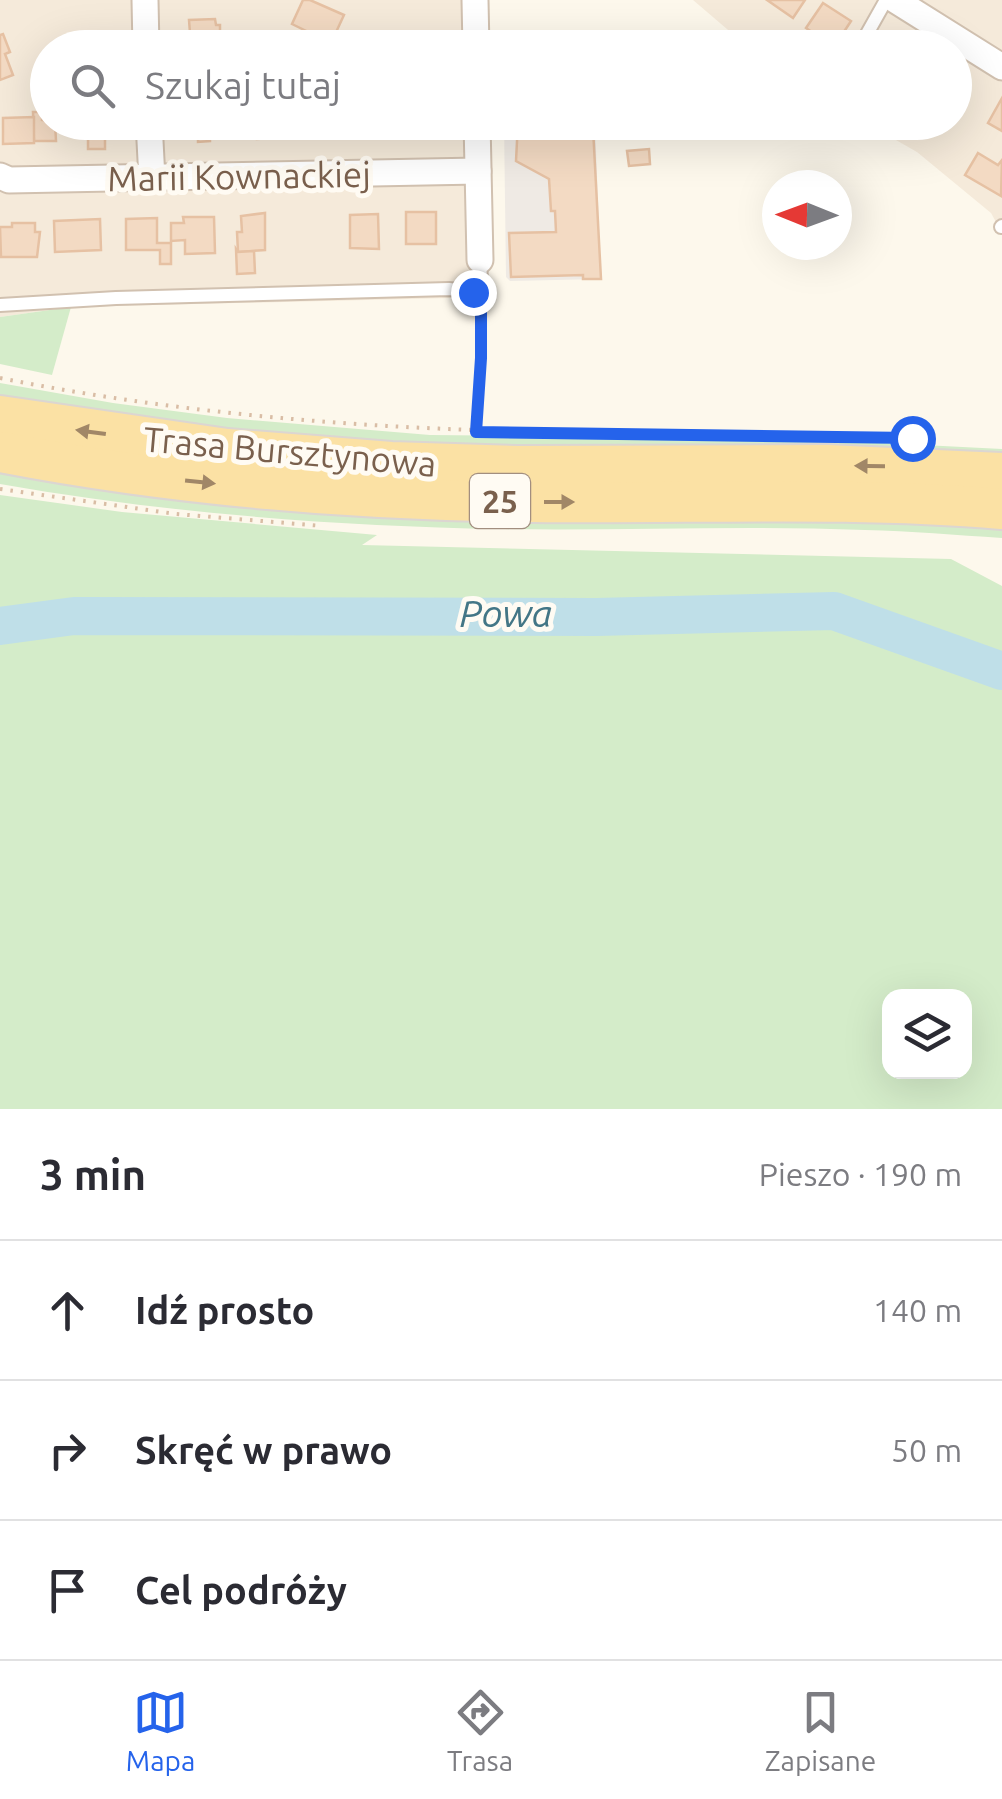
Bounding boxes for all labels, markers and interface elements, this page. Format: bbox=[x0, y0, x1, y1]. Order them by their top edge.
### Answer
search box bbox=[30, 30, 972, 140]
icon: search bbox=[65, 58, 120, 113]
text: Szukaj tutaj bbox=[145, 64, 341, 106]
street label: Marii Kownackiej bbox=[107, 154, 371, 198]
north arrow bbox=[762, 170, 852, 260]
route end bbox=[451, 270, 497, 316]
route start bbox=[890, 416, 936, 462]
street label: Trasa Bursztynowa bbox=[142, 418, 438, 484]
one-way arrow bbox=[75, 423, 107, 439]
one-way arrow bbox=[853, 457, 885, 473]
road number: 25 bbox=[470, 474, 530, 528]
one-way arrow bbox=[185, 475, 217, 491]
one-way arrow bbox=[544, 494, 576, 510]
water label: Powa bbox=[460, 592, 552, 634]
map controls bbox=[882, 989, 972, 1079]
button: layers bbox=[882, 989, 972, 1079]
text: 3 min bbox=[40, 1151, 146, 1198]
text: Pieszo · 190 m bbox=[759, 1156, 962, 1192]
icon: ahead bbox=[40, 1283, 95, 1338]
text: Idź prosto bbox=[135, 1289, 314, 1331]
text: 140 m bbox=[873, 1292, 962, 1328]
icon: right bbox=[40, 1423, 95, 1478]
text: Skręć w prawo bbox=[135, 1429, 392, 1471]
text: 50 m bbox=[891, 1432, 962, 1468]
icon: arrive bbox=[40, 1563, 95, 1618]
text: Cel podróży bbox=[135, 1569, 347, 1611]
tab: Mapa bbox=[126, 1685, 195, 1776]
tab: Trasa bbox=[447, 1685, 513, 1776]
tab: Zapisane bbox=[765, 1685, 876, 1776]

